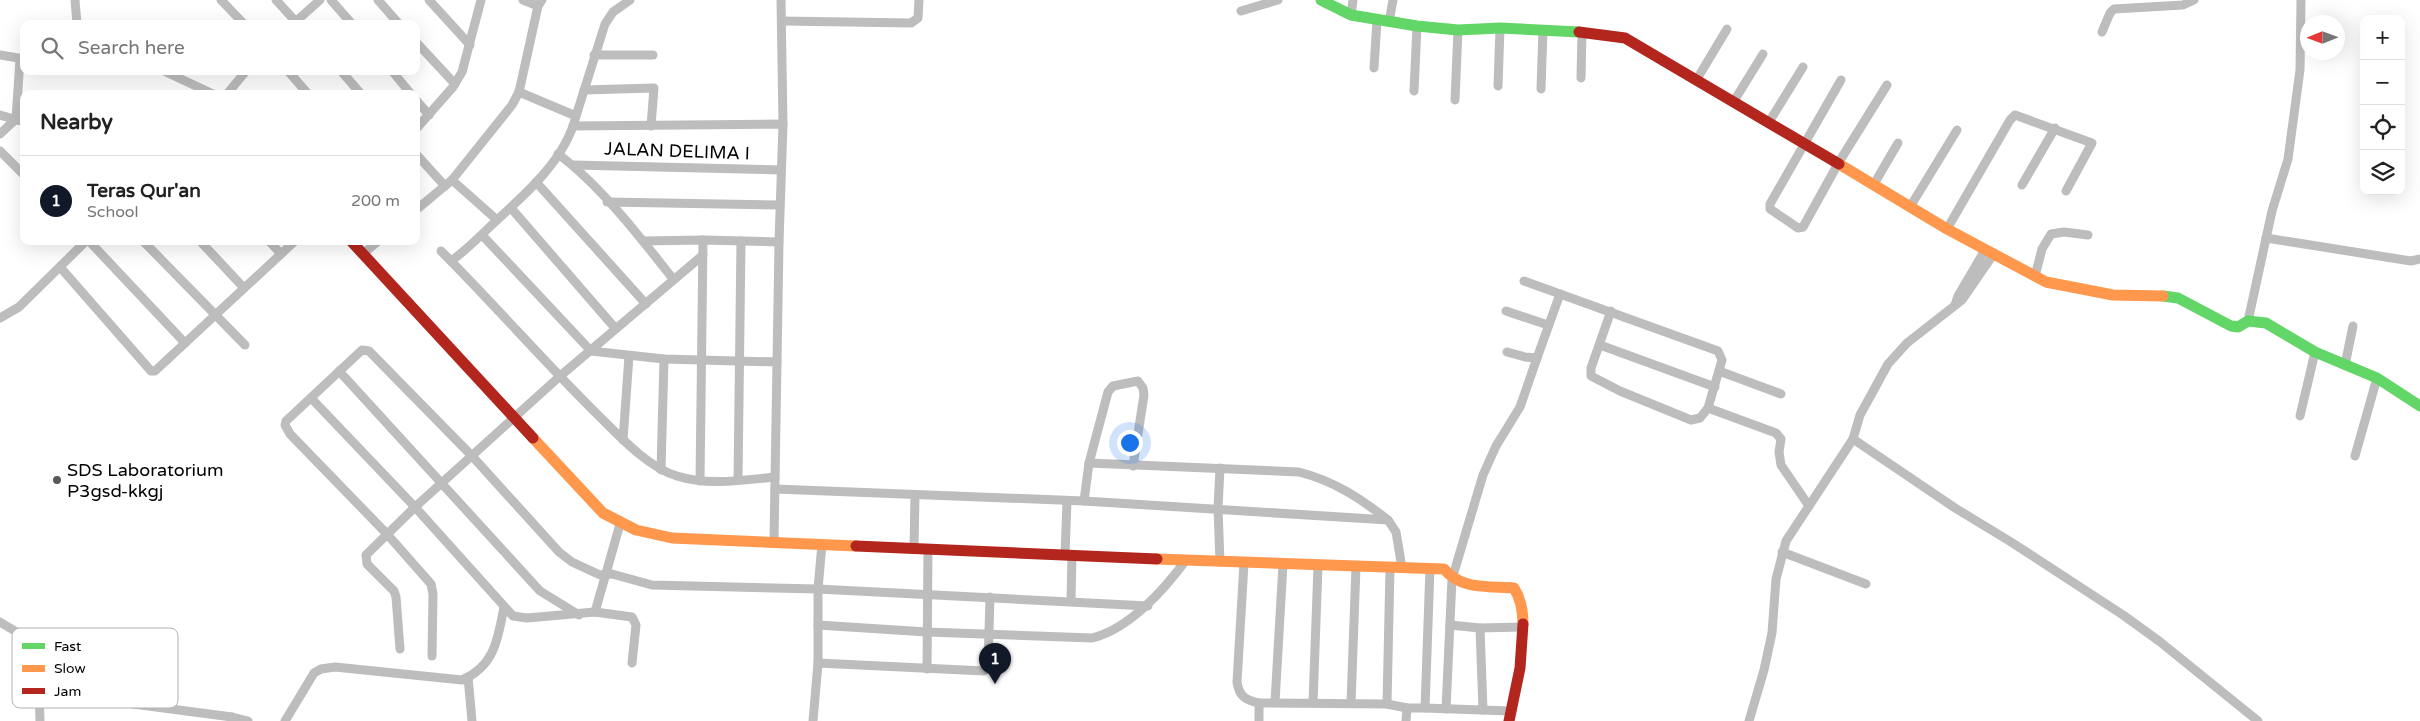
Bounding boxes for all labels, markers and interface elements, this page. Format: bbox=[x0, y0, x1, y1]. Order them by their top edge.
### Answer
north arrow bbox=[2300, 15, 2345, 60]
map controls bbox=[2360, 15, 2405, 195]
button: + bbox=[2360, 15, 2405, 60]
search box bbox=[20, 20, 420, 75]
icon: search bbox=[38, 34, 66, 62]
text: Search here bbox=[78, 37, 185, 59]
button: − bbox=[2360, 60, 2405, 105]
button: locate bbox=[2360, 105, 2405, 150]
text: Nearby bbox=[40, 110, 113, 135]
street label: JALAN DELIMA I bbox=[604, 137, 750, 165]
button: layers bbox=[2360, 150, 2405, 195]
text: Teras Qur'an bbox=[87, 180, 201, 202]
text: 1 bbox=[51, 191, 61, 211]
text: 200 m bbox=[351, 191, 400, 211]
text: School bbox=[87, 202, 139, 222]
your location bbox=[1117, 430, 1143, 456]
place label: SDS Laboratorium P3gsd-kkgj bbox=[67, 459, 224, 502]
marker: SDS Laboratorium P3gsd-kkgj bbox=[51, 474, 63, 486]
legend bbox=[12, 628, 178, 708]
text: Fast bbox=[54, 638, 82, 655]
pin: 1 bbox=[979, 643, 1011, 684]
text: Slow bbox=[54, 660, 86, 677]
text: Jam bbox=[54, 683, 81, 700]

